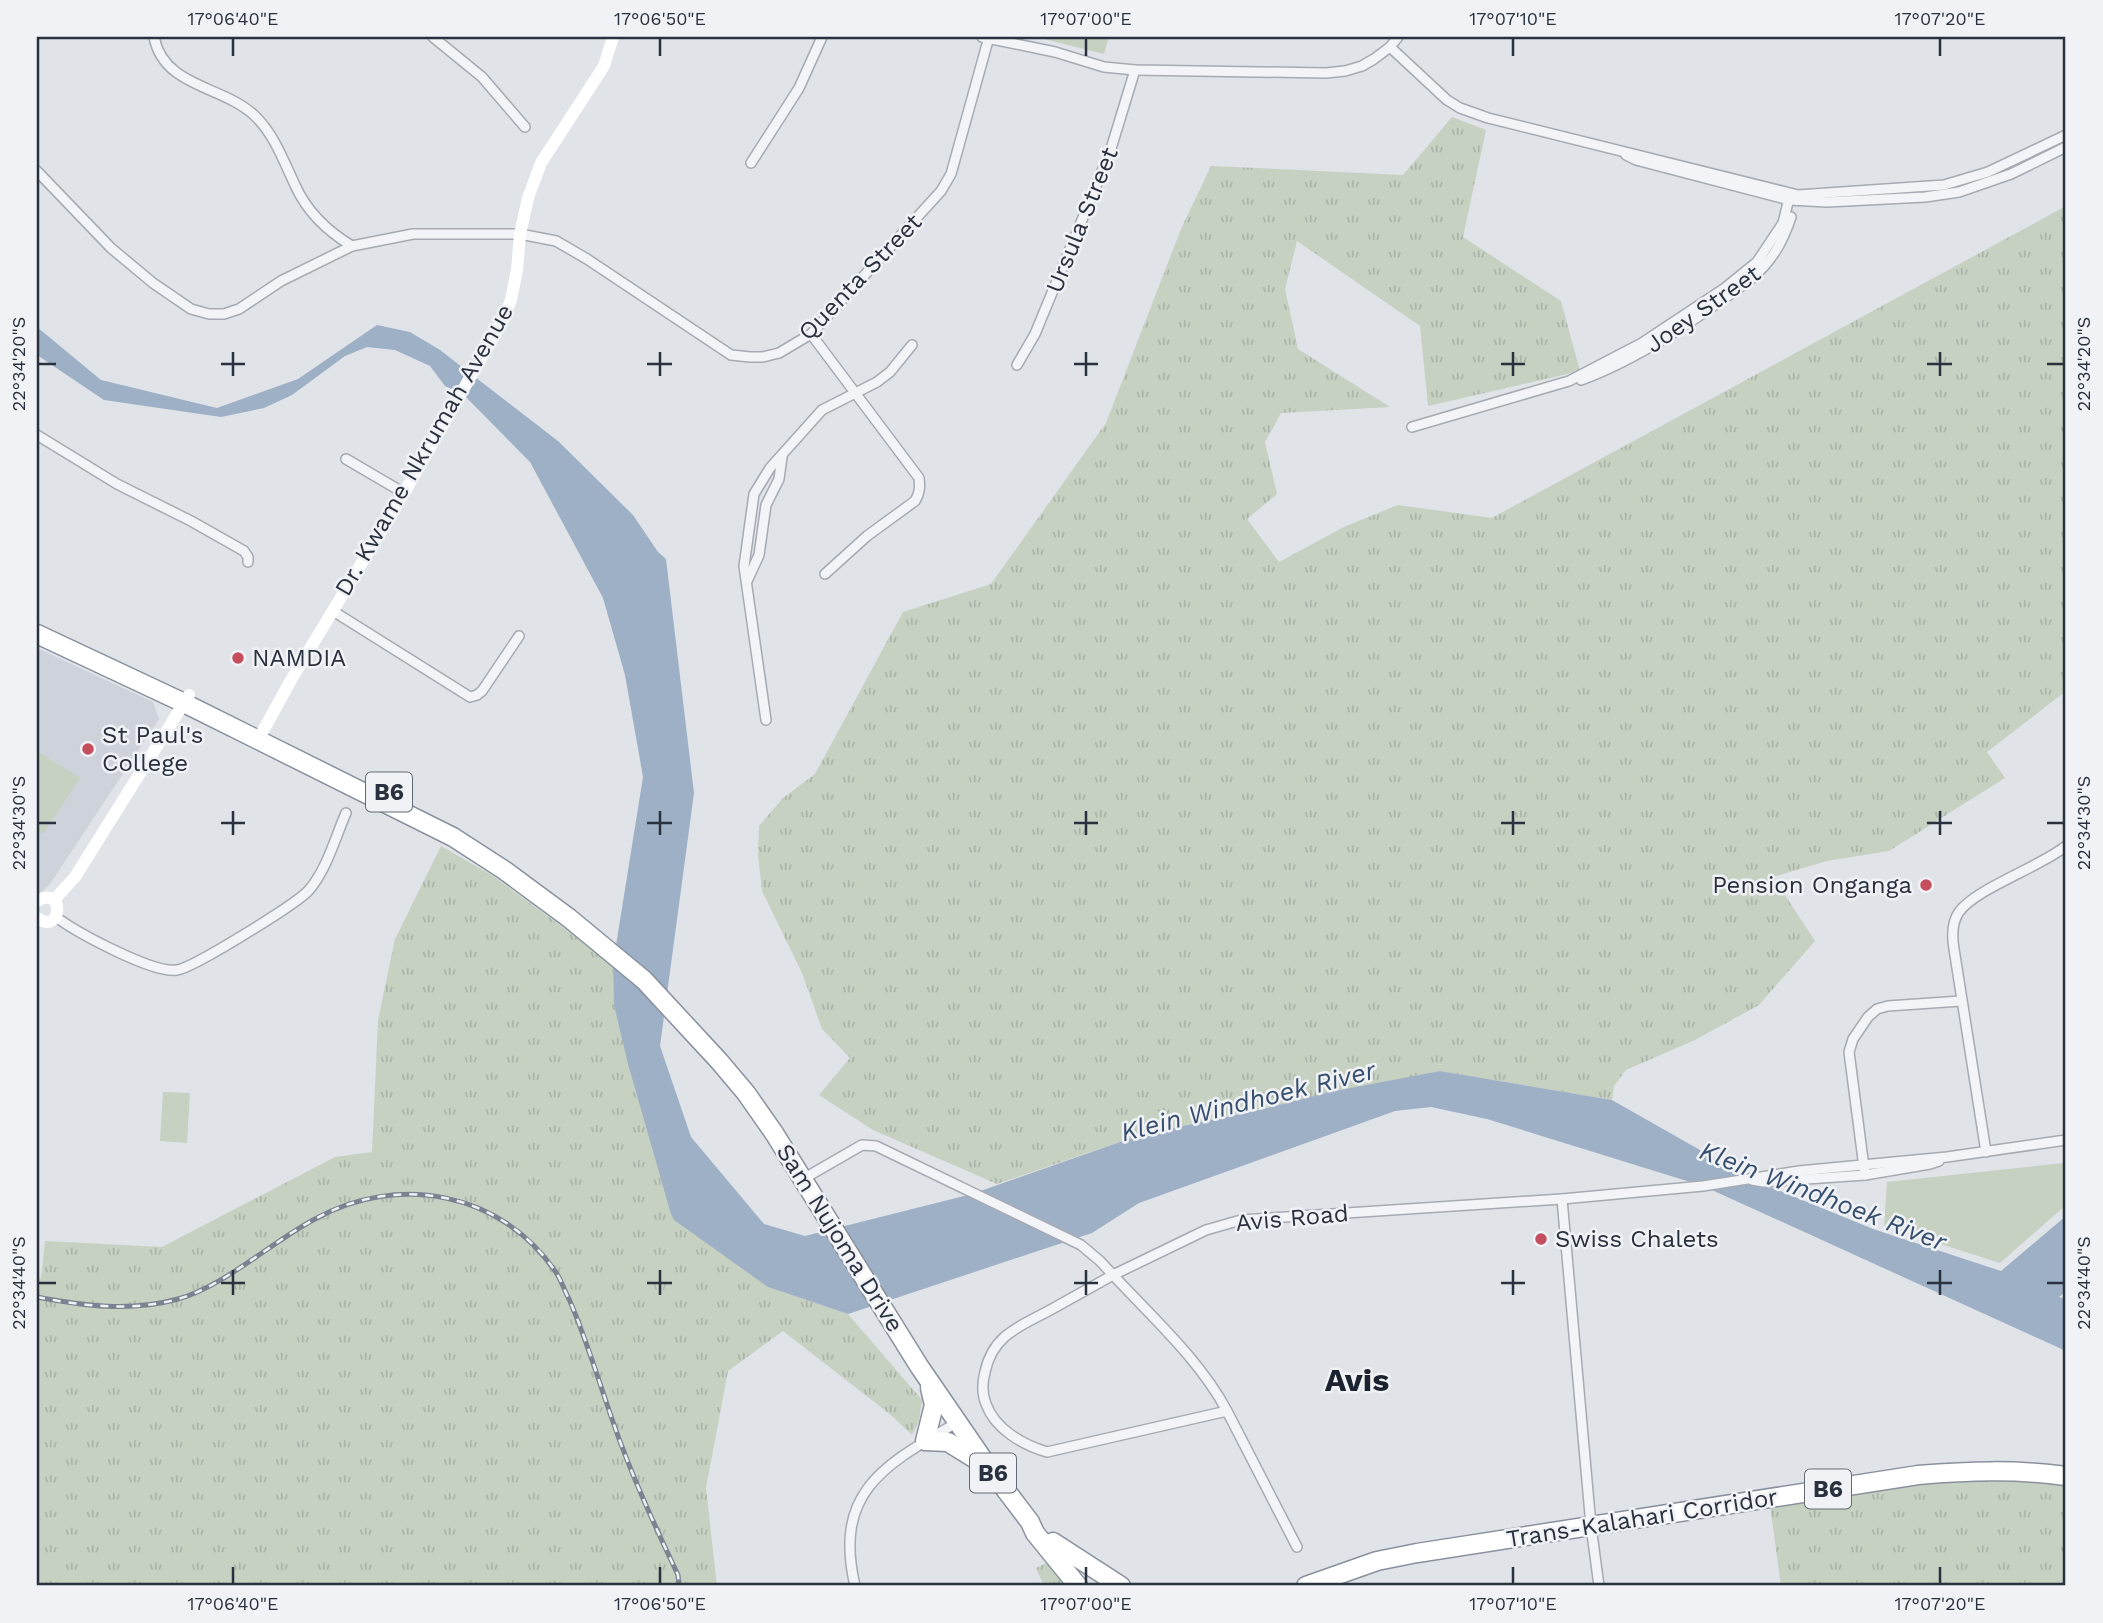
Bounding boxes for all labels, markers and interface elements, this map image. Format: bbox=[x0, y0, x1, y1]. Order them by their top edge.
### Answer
text: 17°06'40"E bbox=[187, 8, 279, 29]
text: 17°06'50"E bbox=[614, 8, 706, 29]
text: 17°07'00"E bbox=[1040, 8, 1132, 29]
text: 17°07'10"E bbox=[1469, 8, 1557, 29]
text: 17°07'20"E bbox=[1895, 8, 1985, 29]
street label: Ursula Street bbox=[1040, 143, 1124, 297]
street label: Quenta Street bbox=[793, 208, 927, 346]
street label: Joey Street bbox=[1640, 259, 1766, 359]
street label: Dr. Kwame Nkrumah Avenue bbox=[329, 299, 519, 601]
text: 22°34'20"S bbox=[8, 317, 29, 411]
text: 22°34'20"S bbox=[2073, 317, 2094, 411]
place label: NAMDIA bbox=[252, 644, 346, 672]
marker: NAMDIA bbox=[230, 650, 246, 666]
place label: St Paul's College bbox=[102, 721, 203, 777]
marker: St Paul's College bbox=[80, 741, 96, 757]
road number: B6 bbox=[366, 772, 412, 812]
text: 22°34'30"S bbox=[8, 776, 29, 870]
text: 22°34'30"S bbox=[2073, 776, 2094, 870]
place label: Pension Onganga bbox=[1712, 871, 1912, 899]
marker: Pension Onganga bbox=[1918, 877, 1934, 893]
water label: Klein Windhoek River bbox=[1117, 1055, 1379, 1147]
water label: Klein Windhoek River bbox=[1695, 1135, 1951, 1257]
street label: Sam Nujoma Drive bbox=[771, 1139, 909, 1337]
street label: Avis Road bbox=[1234, 1199, 1350, 1237]
place label: Swiss Chalets bbox=[1555, 1225, 1719, 1253]
marker: Swiss Chalets bbox=[1533, 1231, 1549, 1247]
text: 22°34'40"S bbox=[8, 1236, 29, 1330]
text: 22°34'40"S bbox=[2073, 1236, 2094, 1330]
district label: Avis bbox=[1325, 1361, 1389, 1399]
road number: B6 bbox=[970, 1454, 1016, 1492]
road number: B6 bbox=[1805, 1470, 1851, 1508]
street label: Trans-Kalahari Corridor bbox=[1504, 1483, 1780, 1553]
text: 17°06'40"E bbox=[187, 1593, 279, 1614]
text: 17°06'50"E bbox=[614, 1593, 706, 1614]
text: 17°07'00"E bbox=[1040, 1593, 1132, 1614]
text: 17°07'10"E bbox=[1469, 1593, 1557, 1614]
text: 17°07'20"E bbox=[1895, 1593, 1985, 1614]

